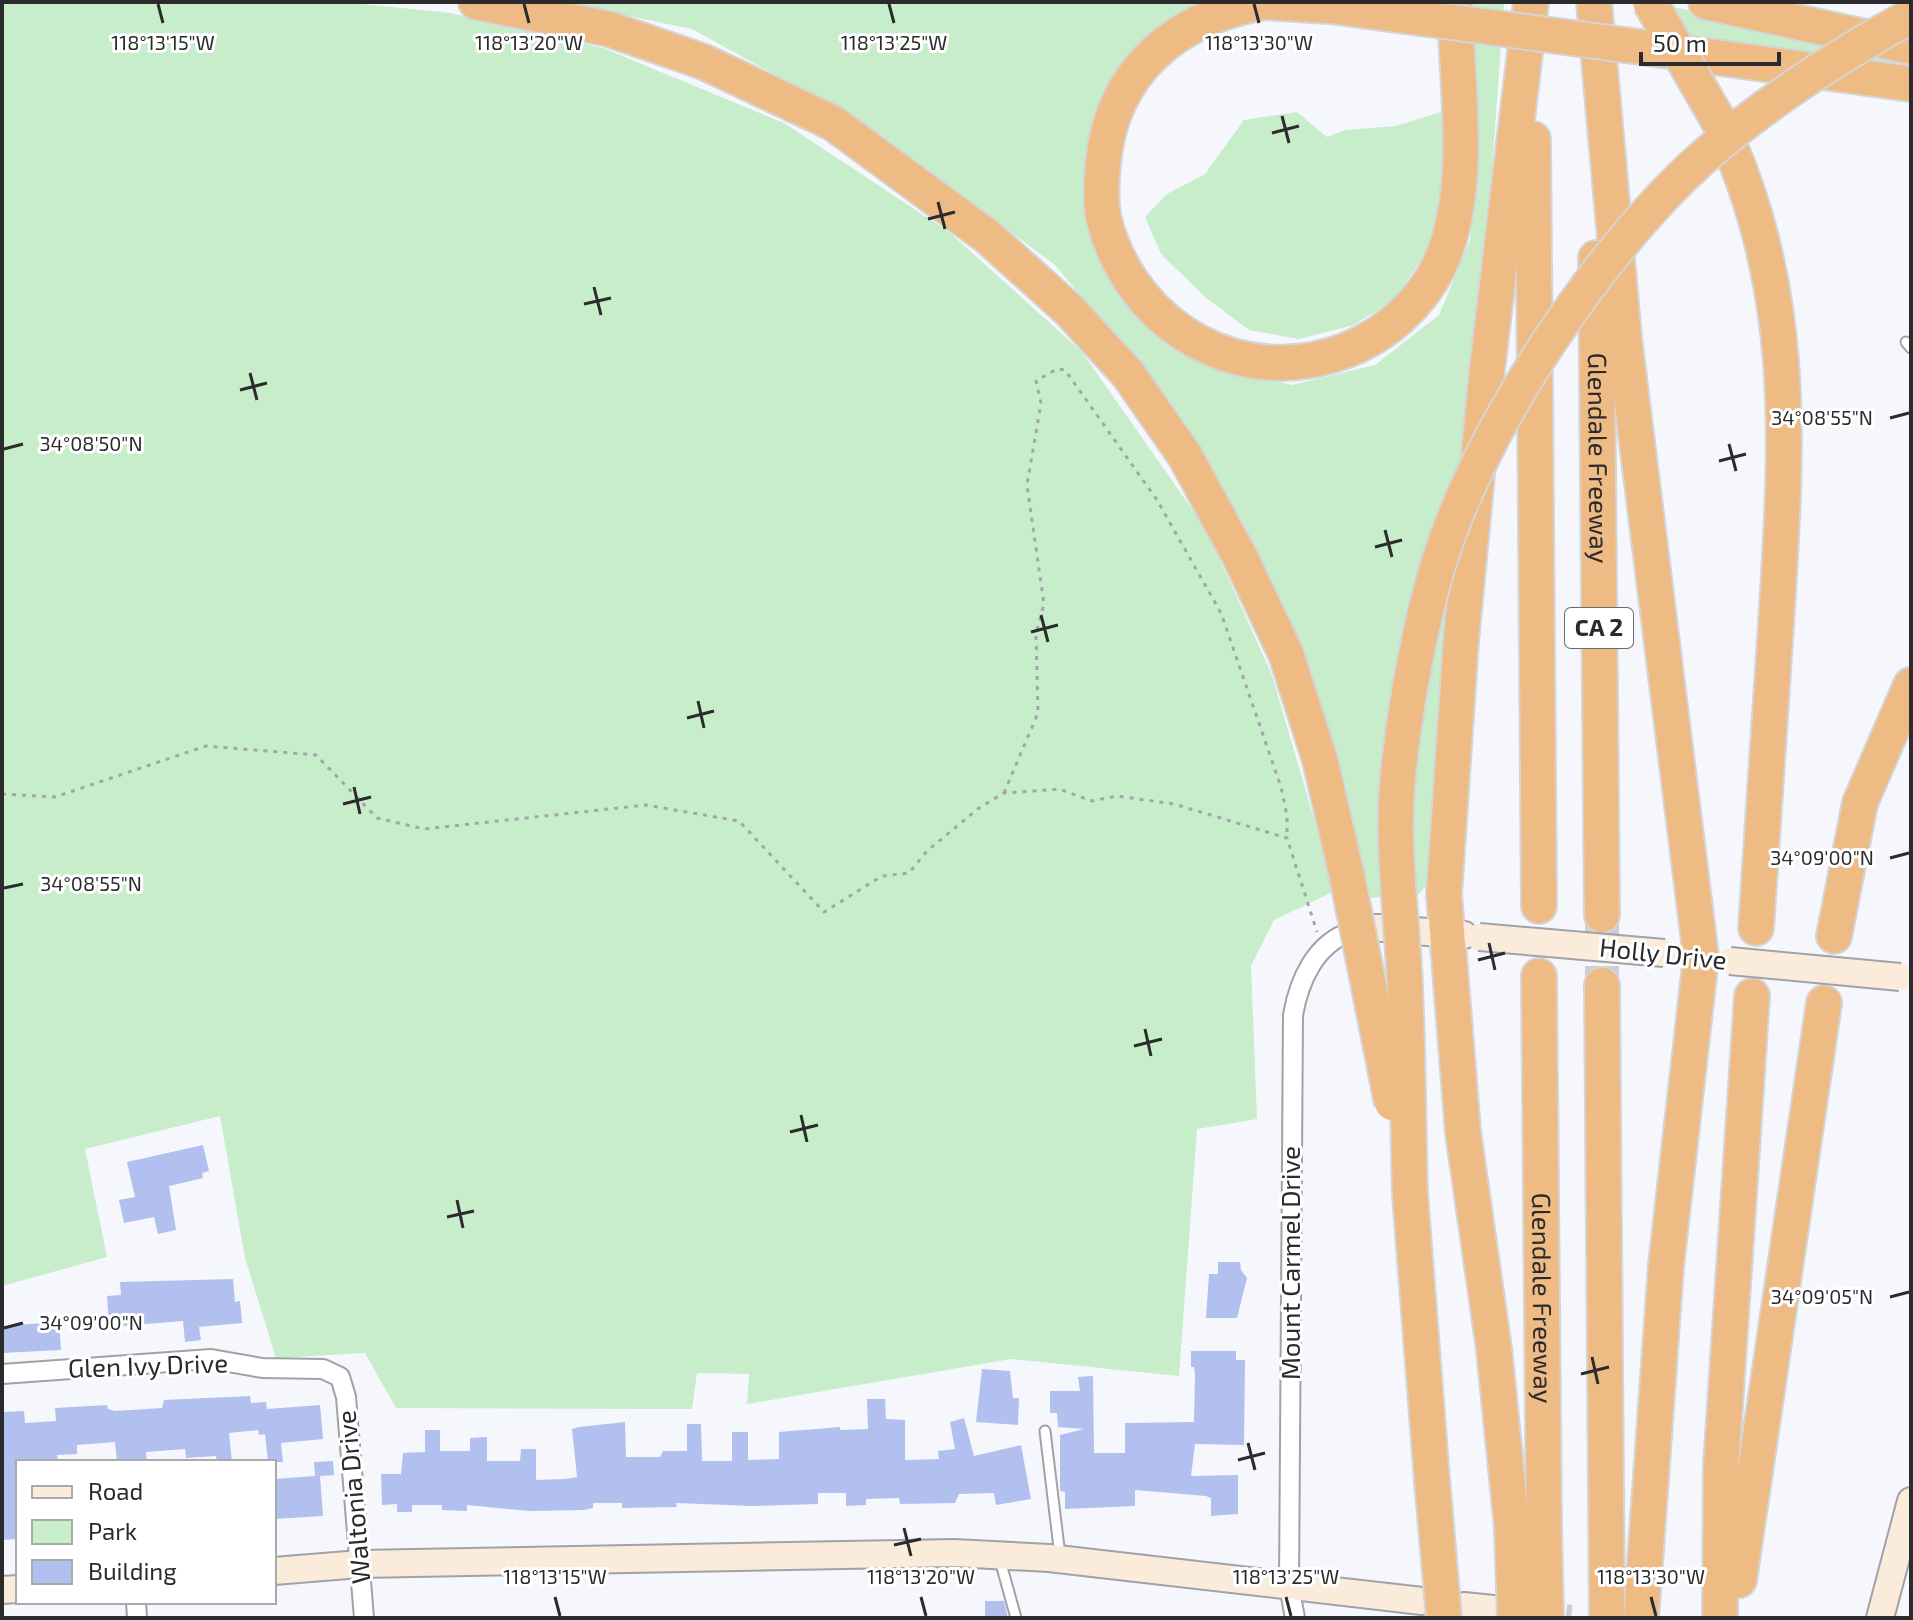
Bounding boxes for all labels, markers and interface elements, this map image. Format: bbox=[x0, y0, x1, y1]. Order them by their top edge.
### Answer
scale bar bbox=[1641, 16, 1779, 66]
text: 50 m bbox=[1653, 28, 1707, 57]
text: 118°13'15"W bbox=[111, 30, 215, 54]
text: 118°13'20"W bbox=[475, 30, 583, 54]
text: 118°13'25"W bbox=[841, 30, 947, 54]
text: 118°13'30"W bbox=[1205, 30, 1313, 54]
street label: Glendale Freeway bbox=[1583, 352, 1616, 564]
text: 34°08'55"N bbox=[1771, 405, 1873, 429]
text: 34°08'50"N bbox=[40, 431, 143, 455]
road number: CA 2 bbox=[1565, 608, 1633, 648]
text: 34°09'00"N bbox=[1770, 845, 1874, 869]
text: 34°08'55"N bbox=[40, 871, 142, 895]
street label: Holly Drive bbox=[1598, 930, 1728, 975]
street label: Mount Carmel Drive bbox=[1274, 1146, 1305, 1380]
street label: Glendale Freeway bbox=[1527, 1192, 1560, 1404]
text: 34°09'05"N bbox=[1771, 1284, 1873, 1308]
text: 34°09'00"N bbox=[39, 1310, 143, 1334]
street label: Glen Ivy Drive bbox=[67, 1346, 229, 1383]
street label: Waltonia Drive bbox=[329, 1409, 376, 1585]
legend bbox=[16, 1460, 276, 1604]
text: Road bbox=[88, 1476, 143, 1505]
text: Park bbox=[88, 1516, 137, 1545]
text: Building bbox=[88, 1556, 177, 1585]
text: 118°13'15"W bbox=[503, 1564, 607, 1588]
text: 118°13'20"W bbox=[867, 1564, 975, 1588]
text: 118°13'25"W bbox=[1233, 1564, 1339, 1588]
text: 118°13'30"W bbox=[1597, 1564, 1705, 1588]

